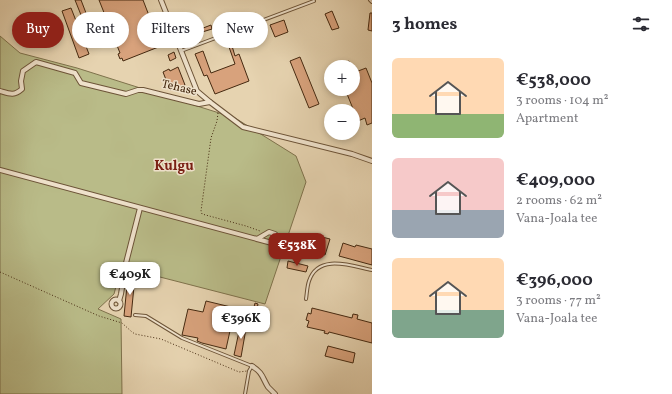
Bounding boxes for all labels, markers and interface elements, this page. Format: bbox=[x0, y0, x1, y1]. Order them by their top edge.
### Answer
chip: Buy bbox=[12, 12, 64, 48]
chip: Rent bbox=[72, 12, 129, 48]
chip: Filters bbox=[137, 12, 204, 48]
chip: New bbox=[212, 12, 268, 48]
text: 3 homes bbox=[392, 13, 457, 36]
icon: filters bbox=[630, 13, 652, 35]
map controls bbox=[324, 60, 360, 140]
button: + bbox=[324, 60, 360, 96]
text: €538,000 bbox=[516, 69, 591, 92]
icon: home bbox=[424, 74, 472, 122]
street label: Tehase bbox=[160, 76, 199, 100]
text: 3 rooms · 104 m² bbox=[516, 92, 609, 110]
button: − bbox=[324, 104, 360, 140]
text: Apartment bbox=[516, 110, 579, 128]
district label: Kulgu bbox=[154, 157, 194, 176]
text: €409,000 bbox=[516, 169, 595, 192]
icon: home bbox=[424, 174, 472, 222]
text: 2 rooms · 62 m² bbox=[516, 192, 602, 210]
text: Vana-Joala tee bbox=[516, 210, 597, 228]
pin: €538K bbox=[269, 233, 325, 267]
text: €538K bbox=[278, 237, 316, 255]
pin: €409K bbox=[102, 262, 158, 296]
text: €409K bbox=[109, 266, 151, 284]
text: €396,000 bbox=[516, 269, 593, 292]
icon: home bbox=[424, 274, 472, 322]
text: 3 rooms · 77 m² bbox=[516, 292, 601, 310]
pin: €396K bbox=[213, 306, 269, 340]
text: €396K bbox=[221, 310, 261, 328]
text: Vana-Joala tee bbox=[516, 310, 597, 328]

